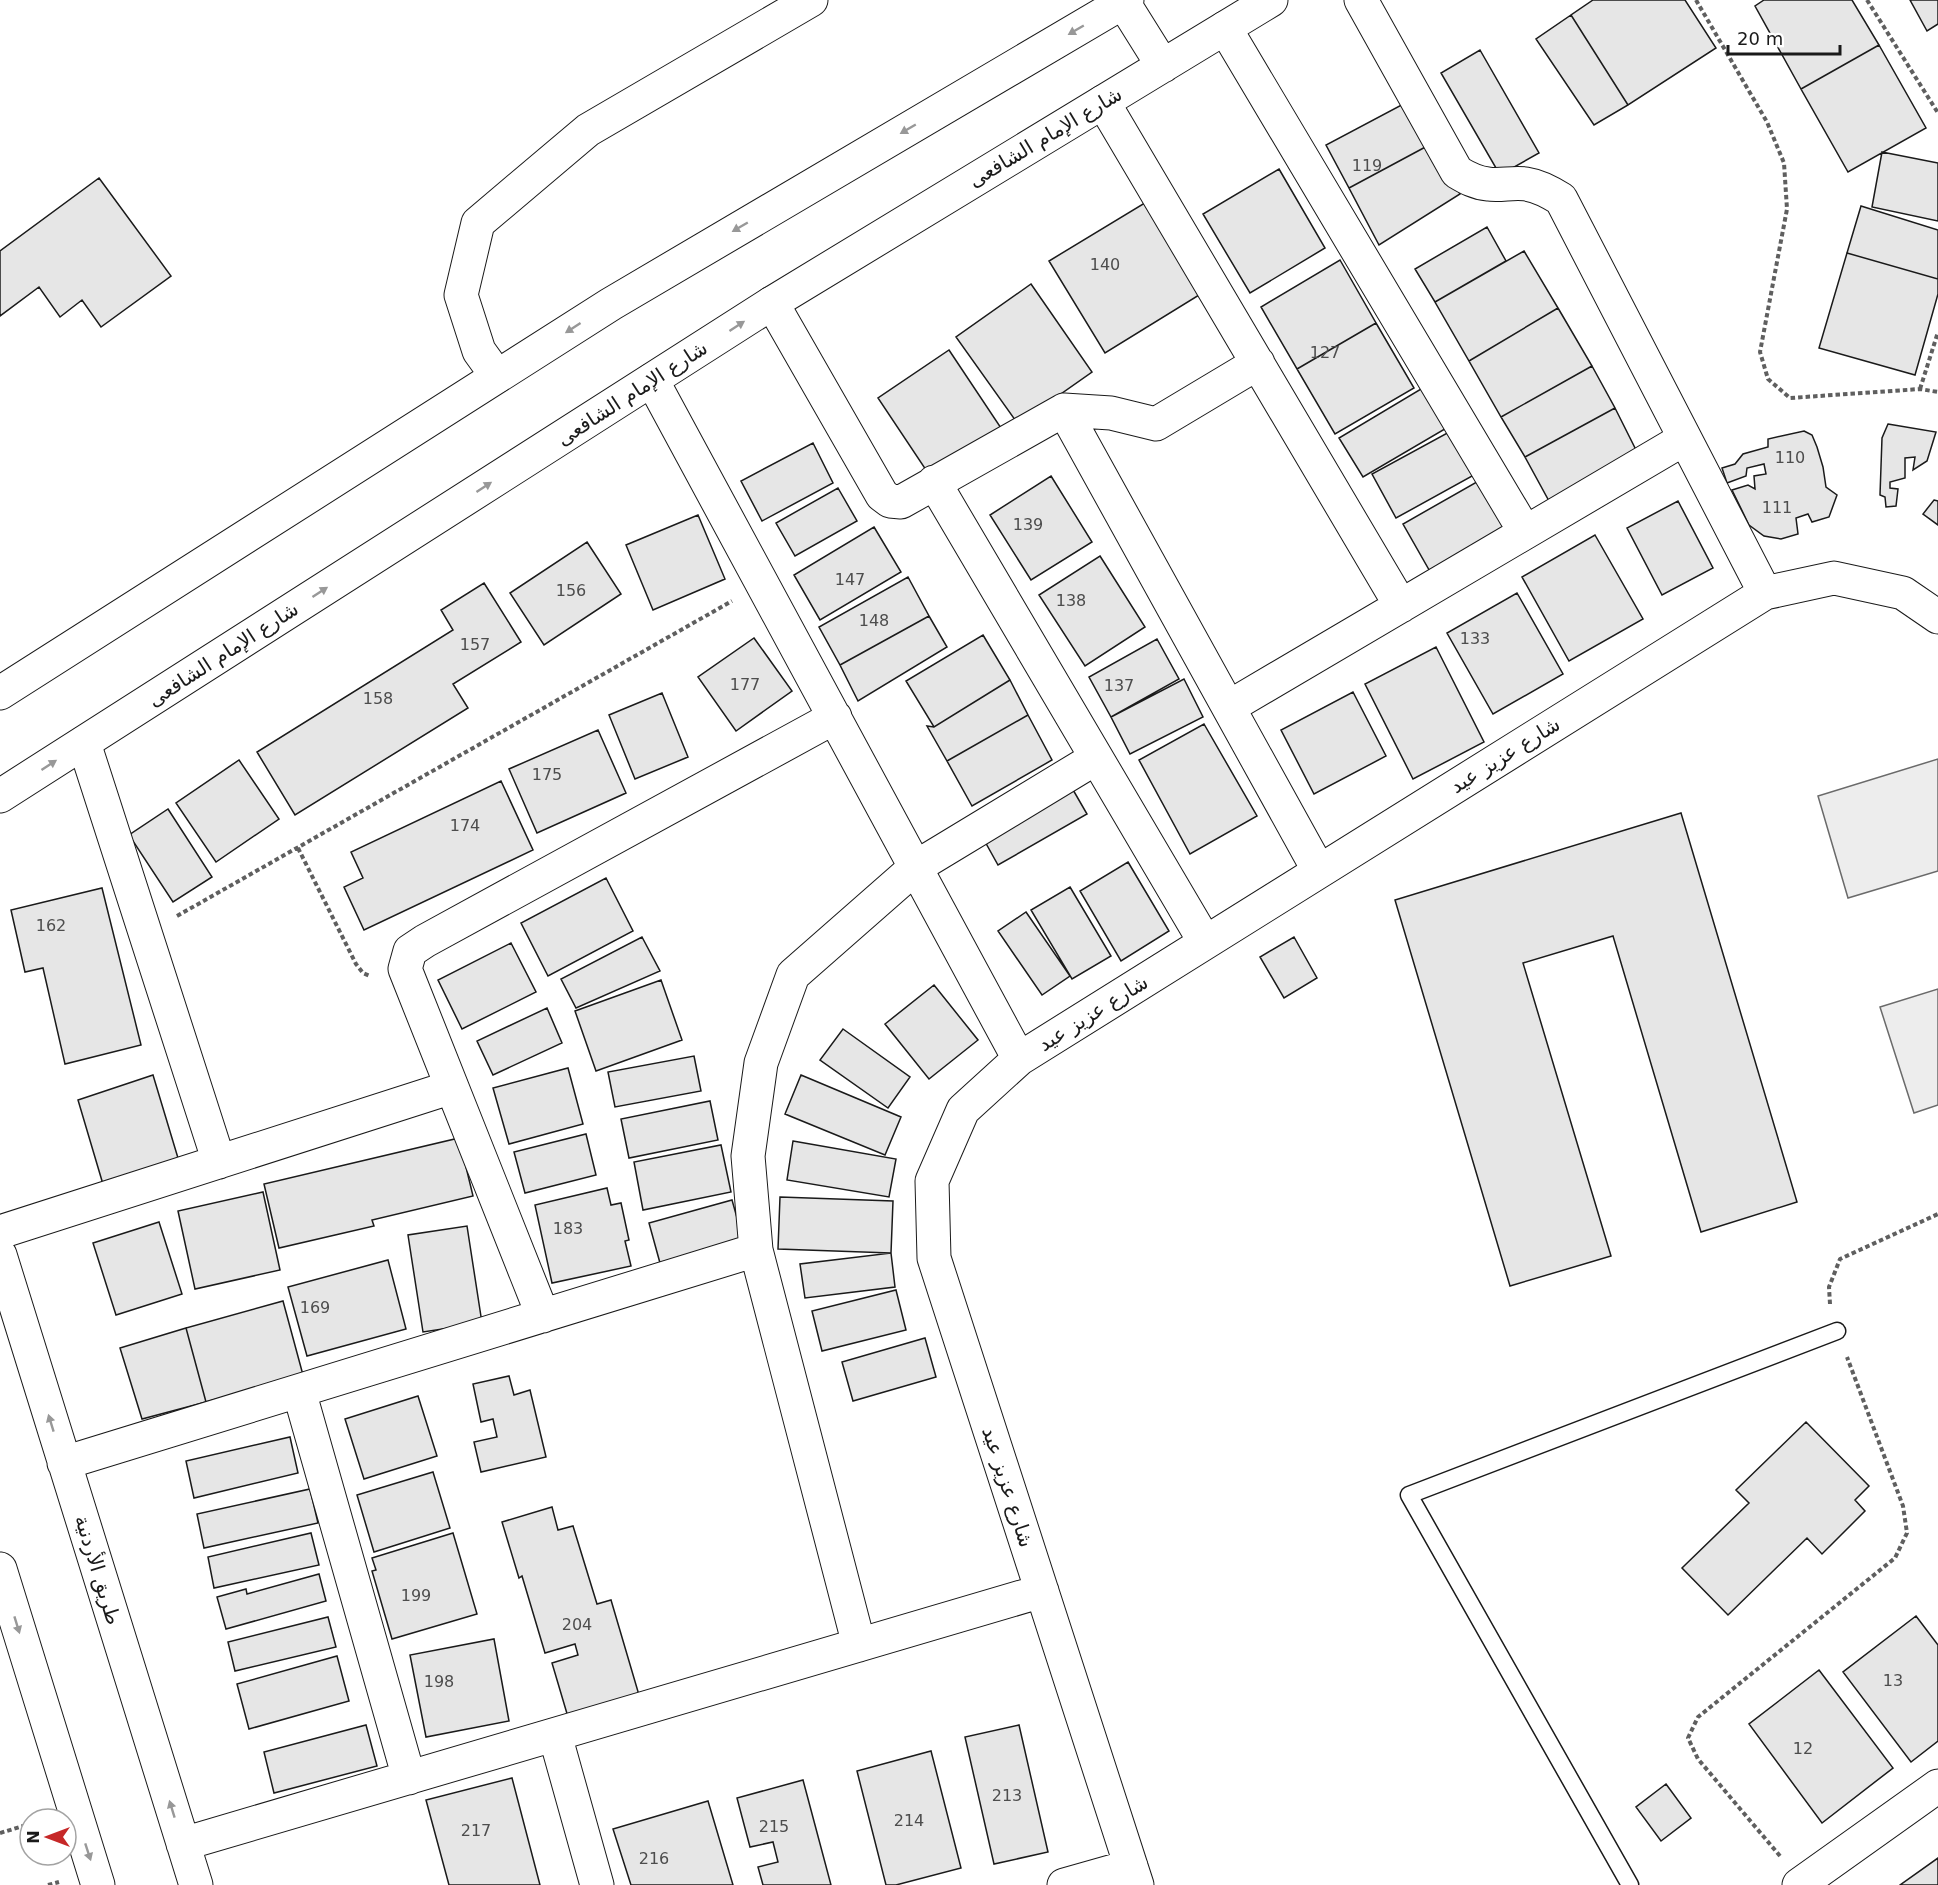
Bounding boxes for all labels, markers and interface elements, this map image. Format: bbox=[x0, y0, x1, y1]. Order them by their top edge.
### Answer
scale bar bbox=[1728, 18, 1840, 56]
one-way arrow bbox=[1068, 24, 1084, 35]
text: 20 m bbox=[1737, 28, 1783, 49]
street label: شارع الإمام الشافعى bbox=[964, 82, 1126, 192]
one-way arrow bbox=[900, 123, 916, 134]
house number: 119 bbox=[1352, 156, 1382, 175]
one-way arrow bbox=[732, 222, 748, 233]
house number: 140 bbox=[1090, 255, 1120, 274]
one-way arrow bbox=[729, 320, 745, 331]
one-way arrow bbox=[565, 322, 581, 333]
street label: شارع الإمام الشافعى bbox=[552, 335, 712, 451]
house number: 127 bbox=[1310, 343, 1340, 362]
house number: 110 bbox=[1775, 448, 1805, 467]
one-way arrow bbox=[476, 482, 492, 493]
house number: 111 bbox=[1762, 498, 1792, 517]
house number: 139 bbox=[1013, 515, 1043, 534]
house number: 147 bbox=[835, 570, 865, 589]
house number: 156 bbox=[556, 581, 586, 600]
one-way arrow bbox=[312, 587, 328, 598]
house number: 138 bbox=[1056, 591, 1086, 610]
street label: شارع الإمام الشافعى bbox=[143, 596, 303, 712]
house number: 148 bbox=[859, 611, 889, 630]
house number: 133 bbox=[1460, 629, 1490, 648]
house number: 157 bbox=[460, 635, 490, 654]
house number: 177 bbox=[730, 675, 760, 694]
house number: 137 bbox=[1104, 676, 1134, 695]
house number: 158 bbox=[363, 689, 393, 708]
street label: شارع عزيز عيد bbox=[1446, 712, 1564, 798]
one-way arrow bbox=[41, 760, 57, 771]
house number: 175 bbox=[532, 765, 562, 784]
house number: 174 bbox=[450, 816, 480, 835]
house number: 162 bbox=[36, 916, 66, 935]
street label: شارع عزيز عيد bbox=[1034, 970, 1152, 1056]
house number: 183 bbox=[553, 1219, 583, 1238]
house number: 169 bbox=[300, 1298, 330, 1317]
one-way arrow bbox=[46, 1414, 56, 1432]
street label: شارع عزيز عيد bbox=[977, 1424, 1039, 1550]
street label: طريق الأردنية bbox=[70, 1512, 126, 1628]
house number: 199 bbox=[401, 1586, 431, 1605]
house number: 204 bbox=[562, 1615, 592, 1634]
one-way arrow bbox=[13, 1616, 22, 1634]
house number: 13 bbox=[1883, 1671, 1903, 1690]
house number: 198 bbox=[424, 1672, 454, 1691]
house number: 12 bbox=[1793, 1739, 1813, 1758]
house number: 213 bbox=[992, 1786, 1022, 1805]
one-way arrow bbox=[167, 1800, 177, 1818]
north arrow bbox=[18, 1807, 78, 1867]
house number: 214 bbox=[894, 1811, 924, 1830]
house number: 215 bbox=[759, 1817, 789, 1836]
house number: 217 bbox=[461, 1821, 491, 1840]
text: N bbox=[24, 1830, 43, 1844]
one-way arrow bbox=[83, 1843, 93, 1861]
house number: 216 bbox=[639, 1849, 669, 1868]

